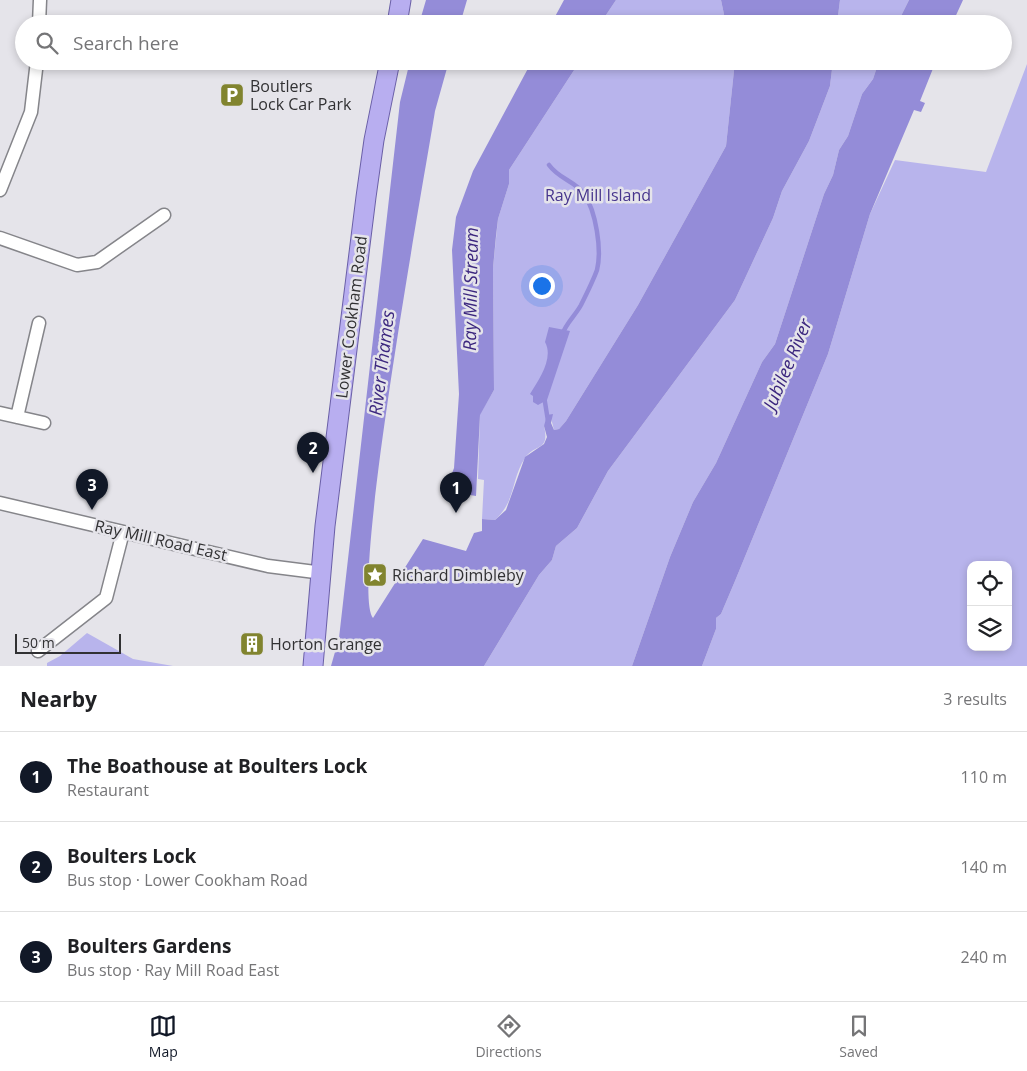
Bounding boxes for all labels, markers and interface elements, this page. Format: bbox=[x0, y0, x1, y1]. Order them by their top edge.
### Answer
search box bbox=[15, 15, 1012, 70]
icon: search bbox=[33, 29, 61, 57]
text: Search here bbox=[73, 30, 179, 56]
place label: Boutlers Lock Car Park bbox=[250, 75, 352, 115]
parking icon: Boutlers Lock Car Park bbox=[219, 82, 245, 108]
park label: Ray Mill Island bbox=[545, 184, 651, 206]
water label: Ray Mill Stream bbox=[457, 227, 483, 351]
street label: Lower Cookham Road bbox=[330, 234, 372, 400]
your location bbox=[529, 273, 555, 299]
water label: River Thames bbox=[363, 309, 399, 417]
water label: Jubilee River bbox=[756, 314, 817, 416]
pin: 2 bbox=[297, 432, 329, 473]
pin: 3 bbox=[76, 469, 108, 510]
pin: 1 bbox=[440, 472, 472, 513]
street label: Ray Mill Road East bbox=[93, 514, 230, 566]
map controls bbox=[967, 561, 1012, 651]
button: locate bbox=[967, 561, 1012, 606]
place icon: Richard Dimbleby bbox=[362, 562, 388, 588]
place label: Richard Dimbleby bbox=[392, 564, 525, 586]
button: layers bbox=[967, 606, 1012, 651]
scale bar bbox=[15, 631, 121, 654]
building icon: Horton Grange bbox=[239, 631, 265, 657]
text: 50 m bbox=[22, 633, 55, 652]
place label: Horton Grange bbox=[270, 633, 382, 655]
text: Nearby bbox=[20, 685, 97, 713]
text: 3 results bbox=[943, 688, 1007, 710]
text: The Boathouse at Boulters Lock bbox=[67, 753, 367, 779]
text: 1 bbox=[31, 766, 41, 788]
text: 110 m bbox=[961, 766, 1007, 788]
text: Restaurant bbox=[67, 779, 149, 801]
text: Boulters Lock bbox=[67, 843, 196, 869]
text: 2 bbox=[31, 856, 41, 878]
text: 140 m bbox=[961, 856, 1007, 878]
text: Bus stop · Lower Cookham Road bbox=[67, 869, 308, 891]
text: Boulters Gardens bbox=[67, 933, 231, 959]
text: 3 bbox=[31, 946, 41, 968]
text: 240 m bbox=[961, 946, 1007, 968]
text: Bus stop · Ray Mill Road East bbox=[67, 959, 279, 981]
tab: Map bbox=[149, 1012, 178, 1061]
tab: Directions bbox=[475, 1012, 542, 1061]
tab: Saved bbox=[839, 1012, 878, 1061]

